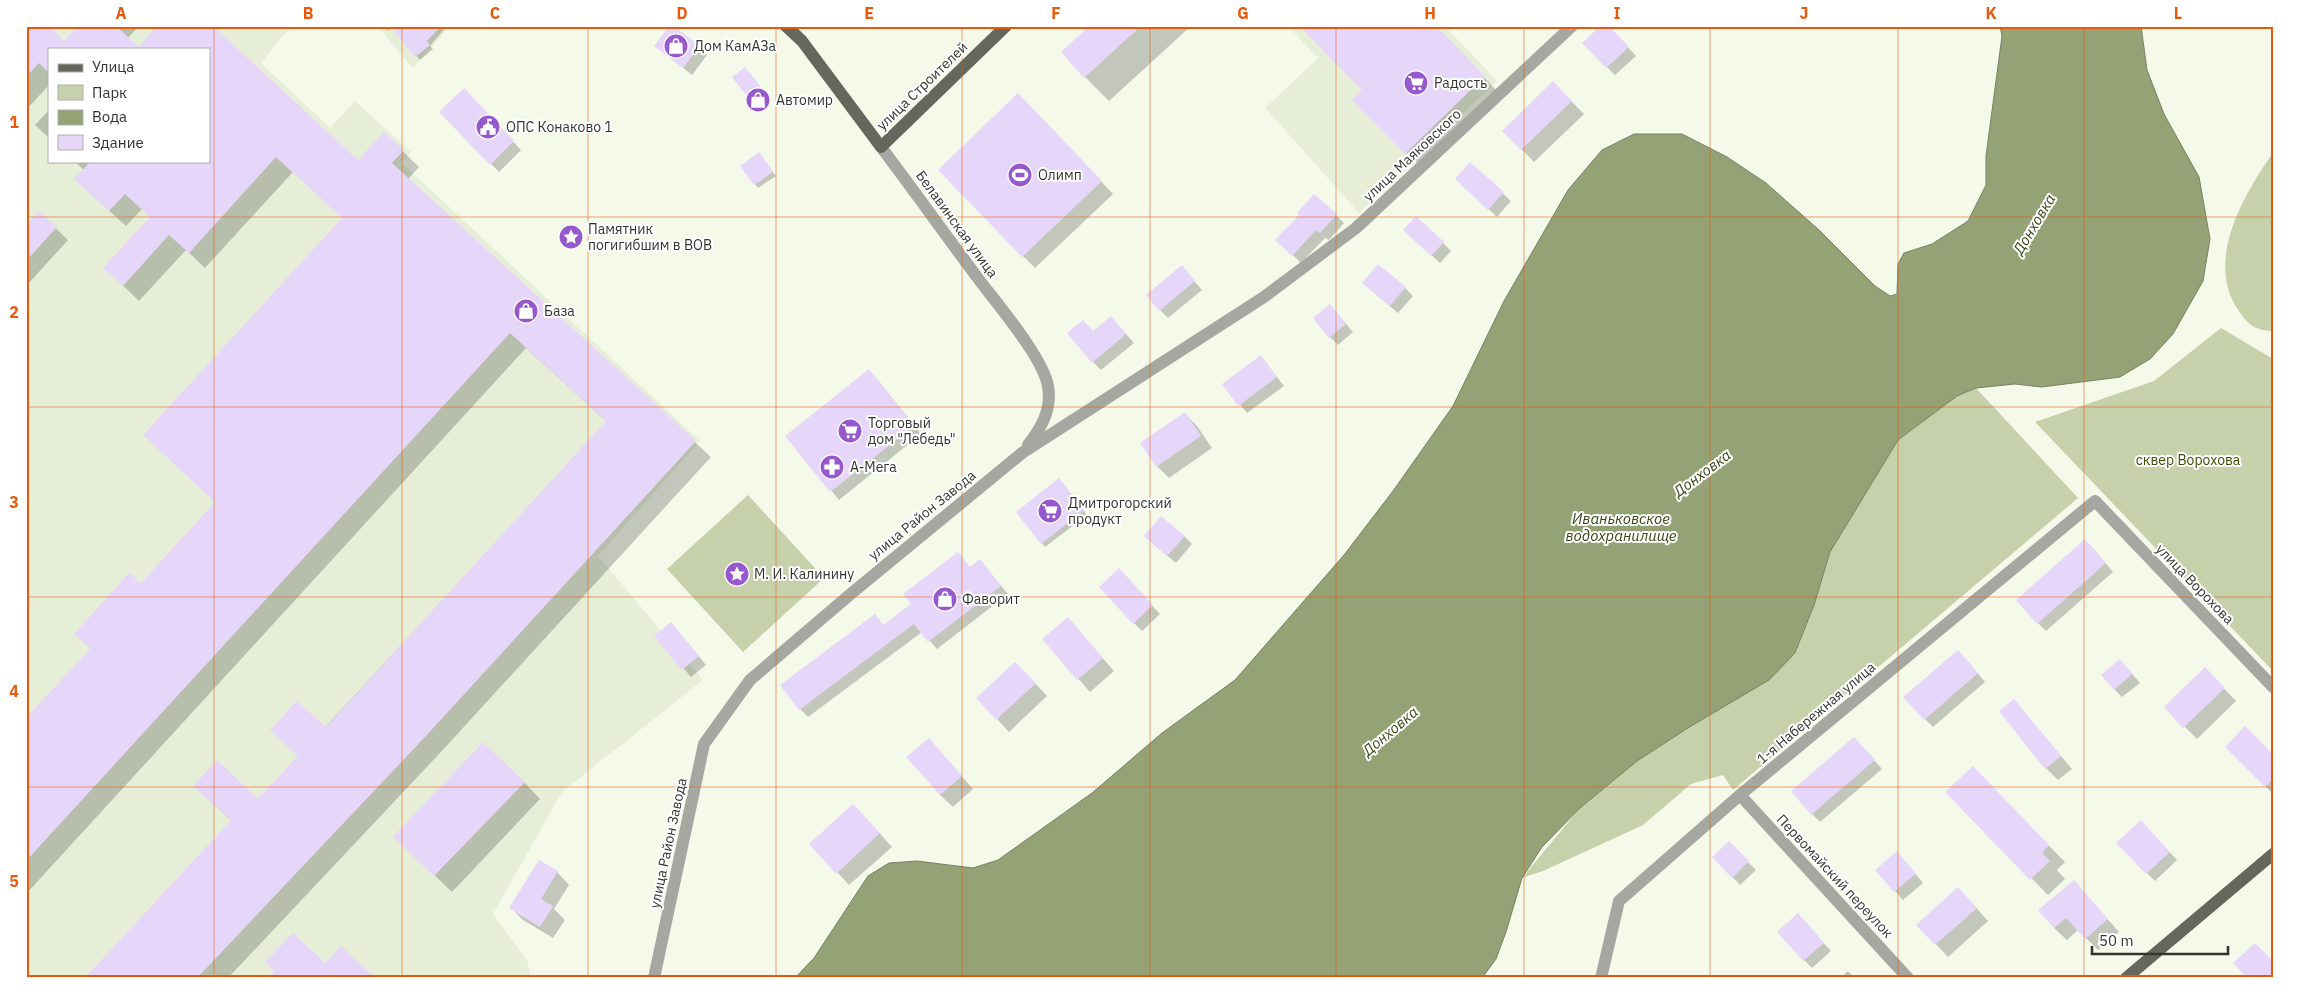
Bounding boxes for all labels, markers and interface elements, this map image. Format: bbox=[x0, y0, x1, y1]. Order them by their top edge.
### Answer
text: A bbox=[116, 3, 127, 23]
text: B bbox=[303, 3, 314, 23]
text: C bbox=[490, 3, 500, 23]
text: D bbox=[676, 3, 688, 23]
text: E bbox=[864, 3, 874, 23]
text: F bbox=[1051, 3, 1061, 23]
text: G bbox=[1237, 3, 1249, 23]
text: H bbox=[1424, 3, 1436, 23]
text: I bbox=[1614, 3, 1621, 23]
text: J bbox=[1800, 3, 1808, 23]
text: K bbox=[1985, 3, 1997, 23]
text: L bbox=[2174, 3, 2182, 23]
shop icon: Дом КамАЗа bbox=[663, 33, 689, 59]
place label: Дом КамАЗа bbox=[694, 37, 777, 55]
street label: улица Строителей bbox=[873, 38, 971, 134]
legend bbox=[48, 48, 210, 162]
text: Улица bbox=[92, 57, 134, 76]
supermarket icon: Радость bbox=[1403, 70, 1429, 96]
place label: Радость bbox=[1434, 74, 1487, 92]
text: Парк bbox=[92, 83, 127, 102]
shop icon: Автомир bbox=[745, 87, 771, 113]
place label: Автомир bbox=[776, 91, 833, 109]
street label: улица Маяковского bbox=[1359, 105, 1465, 205]
text: Вода bbox=[92, 107, 127, 126]
text: 1 bbox=[9, 112, 19, 132]
public building icon: ОПС Конаково 1 bbox=[475, 114, 501, 140]
place label: ОПС Конаково 1 bbox=[506, 118, 613, 136]
text: Здание bbox=[92, 133, 144, 152]
sports icon: Олимп bbox=[1007, 162, 1033, 188]
place label: Олимп bbox=[1038, 166, 1082, 184]
street label: Белавинская улица bbox=[912, 167, 1002, 281]
water label: Донховка bbox=[2008, 190, 2059, 259]
place label: Памятник погигибшим в ВОВ bbox=[588, 220, 712, 254]
place icon: Памятник погигибшим в ВОВ bbox=[558, 224, 584, 250]
shop icon: База bbox=[513, 298, 539, 324]
text: 2 bbox=[9, 302, 19, 322]
place label: База bbox=[544, 302, 575, 320]
place label: Торговый дом "Лебедь" bbox=[868, 414, 956, 448]
supermarket icon: Торговый дом "Лебедь" bbox=[837, 418, 863, 444]
water label: Донховка bbox=[1668, 445, 1735, 502]
park label: сквер Ворохова bbox=[2136, 451, 2241, 469]
pharmacy icon: А-Мега bbox=[819, 454, 845, 480]
place label: А-Мега bbox=[850, 458, 897, 476]
street label: улица Район Завода bbox=[865, 466, 980, 564]
text: 3 bbox=[9, 492, 19, 512]
place label: Дмитрогорский продукт bbox=[1068, 494, 1172, 528]
supermarket icon: Дмитрогорский продукт bbox=[1037, 498, 1063, 524]
water label: Иваньковское водохранилище bbox=[1565, 509, 1677, 545]
street label: улица Ворохова bbox=[2152, 540, 2238, 628]
place icon: М. И. Калинину bbox=[724, 561, 750, 587]
place label: М. И. Калинину bbox=[754, 565, 854, 583]
shop icon: Фаворит bbox=[932, 586, 958, 612]
place label: Фаворит bbox=[962, 590, 1020, 608]
street label: 1-я Набережная улица bbox=[1753, 658, 1879, 768]
text: 4 bbox=[9, 681, 19, 701]
water label: Донховка bbox=[1357, 702, 1422, 761]
street label: улица Район Завода bbox=[645, 776, 691, 910]
street label: Первомайский переулок bbox=[1773, 810, 1897, 942]
text: 5 bbox=[9, 871, 19, 891]
scale bar bbox=[2092, 924, 2228, 956]
text: 50 m bbox=[2099, 931, 2134, 950]

